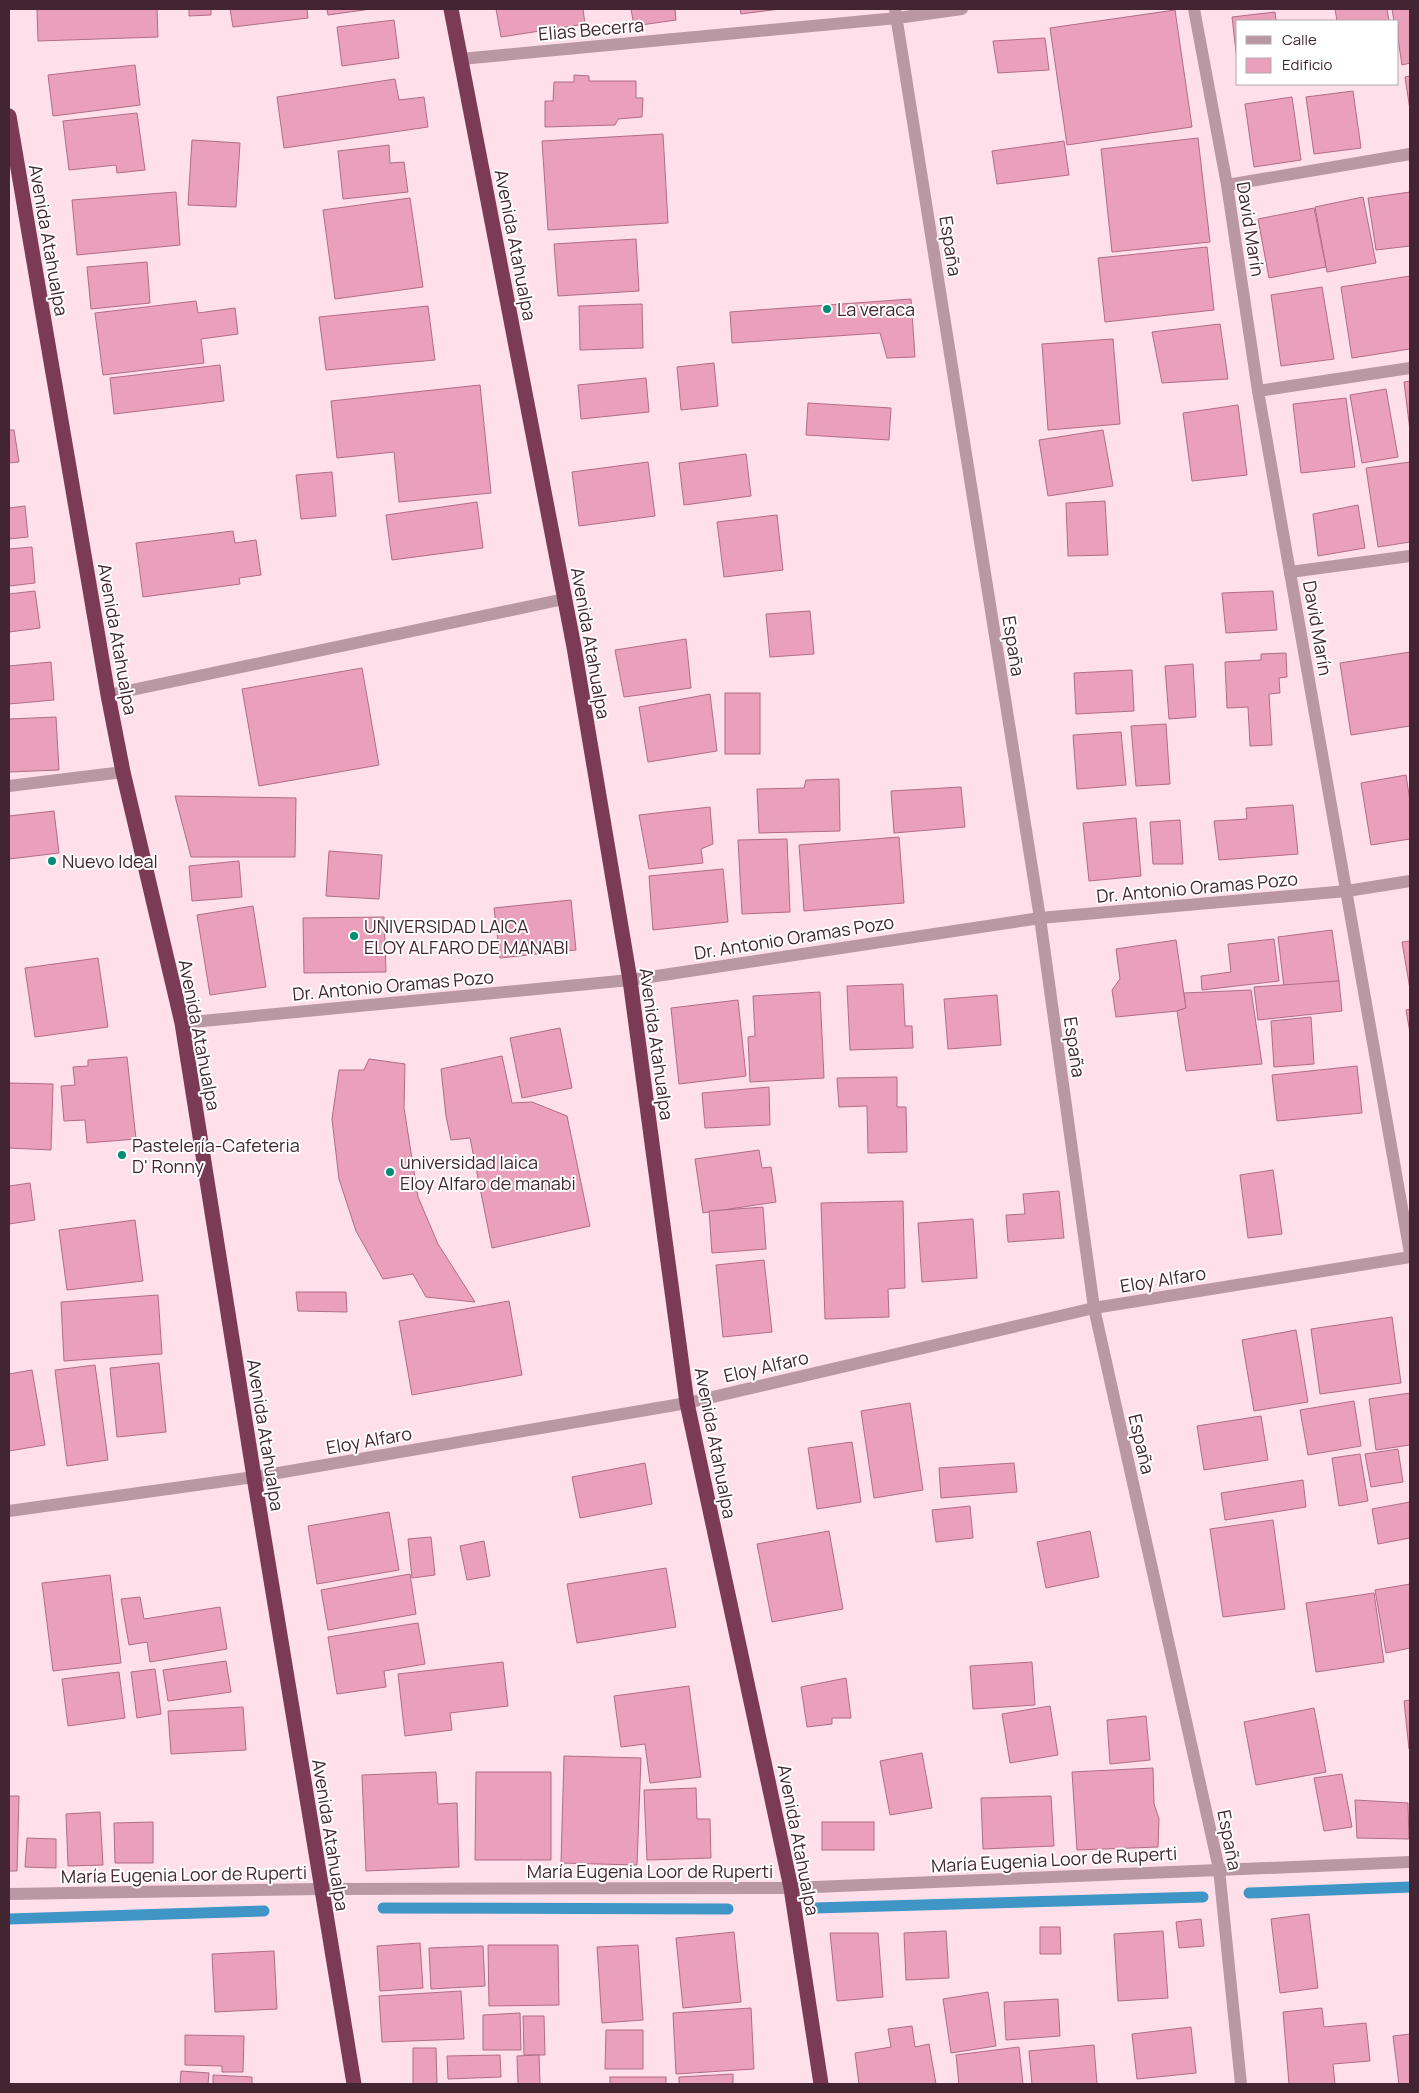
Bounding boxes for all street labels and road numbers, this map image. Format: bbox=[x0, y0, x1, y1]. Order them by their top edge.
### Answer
street label: Elias Becerra bbox=[537, 12, 645, 46]
street label: Avenida Atahualpa bbox=[24, 162, 74, 318]
street label: Avenida Atahualpa bbox=[490, 167, 542, 323]
street label: David Marín bbox=[1232, 180, 1270, 278]
street label: España bbox=[934, 214, 968, 278]
street label: Avenida Atahualpa bbox=[93, 561, 143, 717]
street label: Avenida Atahualpa bbox=[566, 565, 616, 721]
street label: David Marín bbox=[1298, 579, 1338, 677]
street label: España bbox=[997, 614, 1031, 678]
street label: Dr. Antonio Oramas Pozo bbox=[1095, 866, 1299, 908]
street label: Dr. Antonio Oramas Pozo bbox=[692, 909, 896, 965]
street label: Avenida Atahualpa bbox=[174, 957, 226, 1113]
street label: Dr. Antonio Oramas Pozo bbox=[291, 964, 495, 1006]
street label: Avenida Atahualpa bbox=[634, 966, 680, 1122]
street label: España bbox=[1059, 1015, 1091, 1079]
street label: Eloy Alfaro bbox=[1118, 1260, 1208, 1298]
street label: Eloy Alfaro bbox=[721, 1345, 811, 1387]
street label: Avenida Atahualpa bbox=[242, 1357, 290, 1513]
street label: Avenida Atahualpa bbox=[690, 1365, 742, 1521]
street label: España bbox=[1123, 1412, 1161, 1476]
street label: Eloy Alfaro bbox=[324, 1421, 414, 1459]
street label: Avenida Atahualpa bbox=[307, 1757, 355, 1913]
street label: Avenida Atahualpa bbox=[773, 1762, 825, 1918]
street label: España bbox=[1212, 1808, 1248, 1872]
street label: María Eugenia Loor de Ruperti bbox=[930, 1841, 1178, 1877]
street label: María Eugenia Loor de Ruperti bbox=[527, 1859, 773, 1883]
street label: María Eugenia Loor de Ruperti bbox=[61, 1860, 307, 1888]

